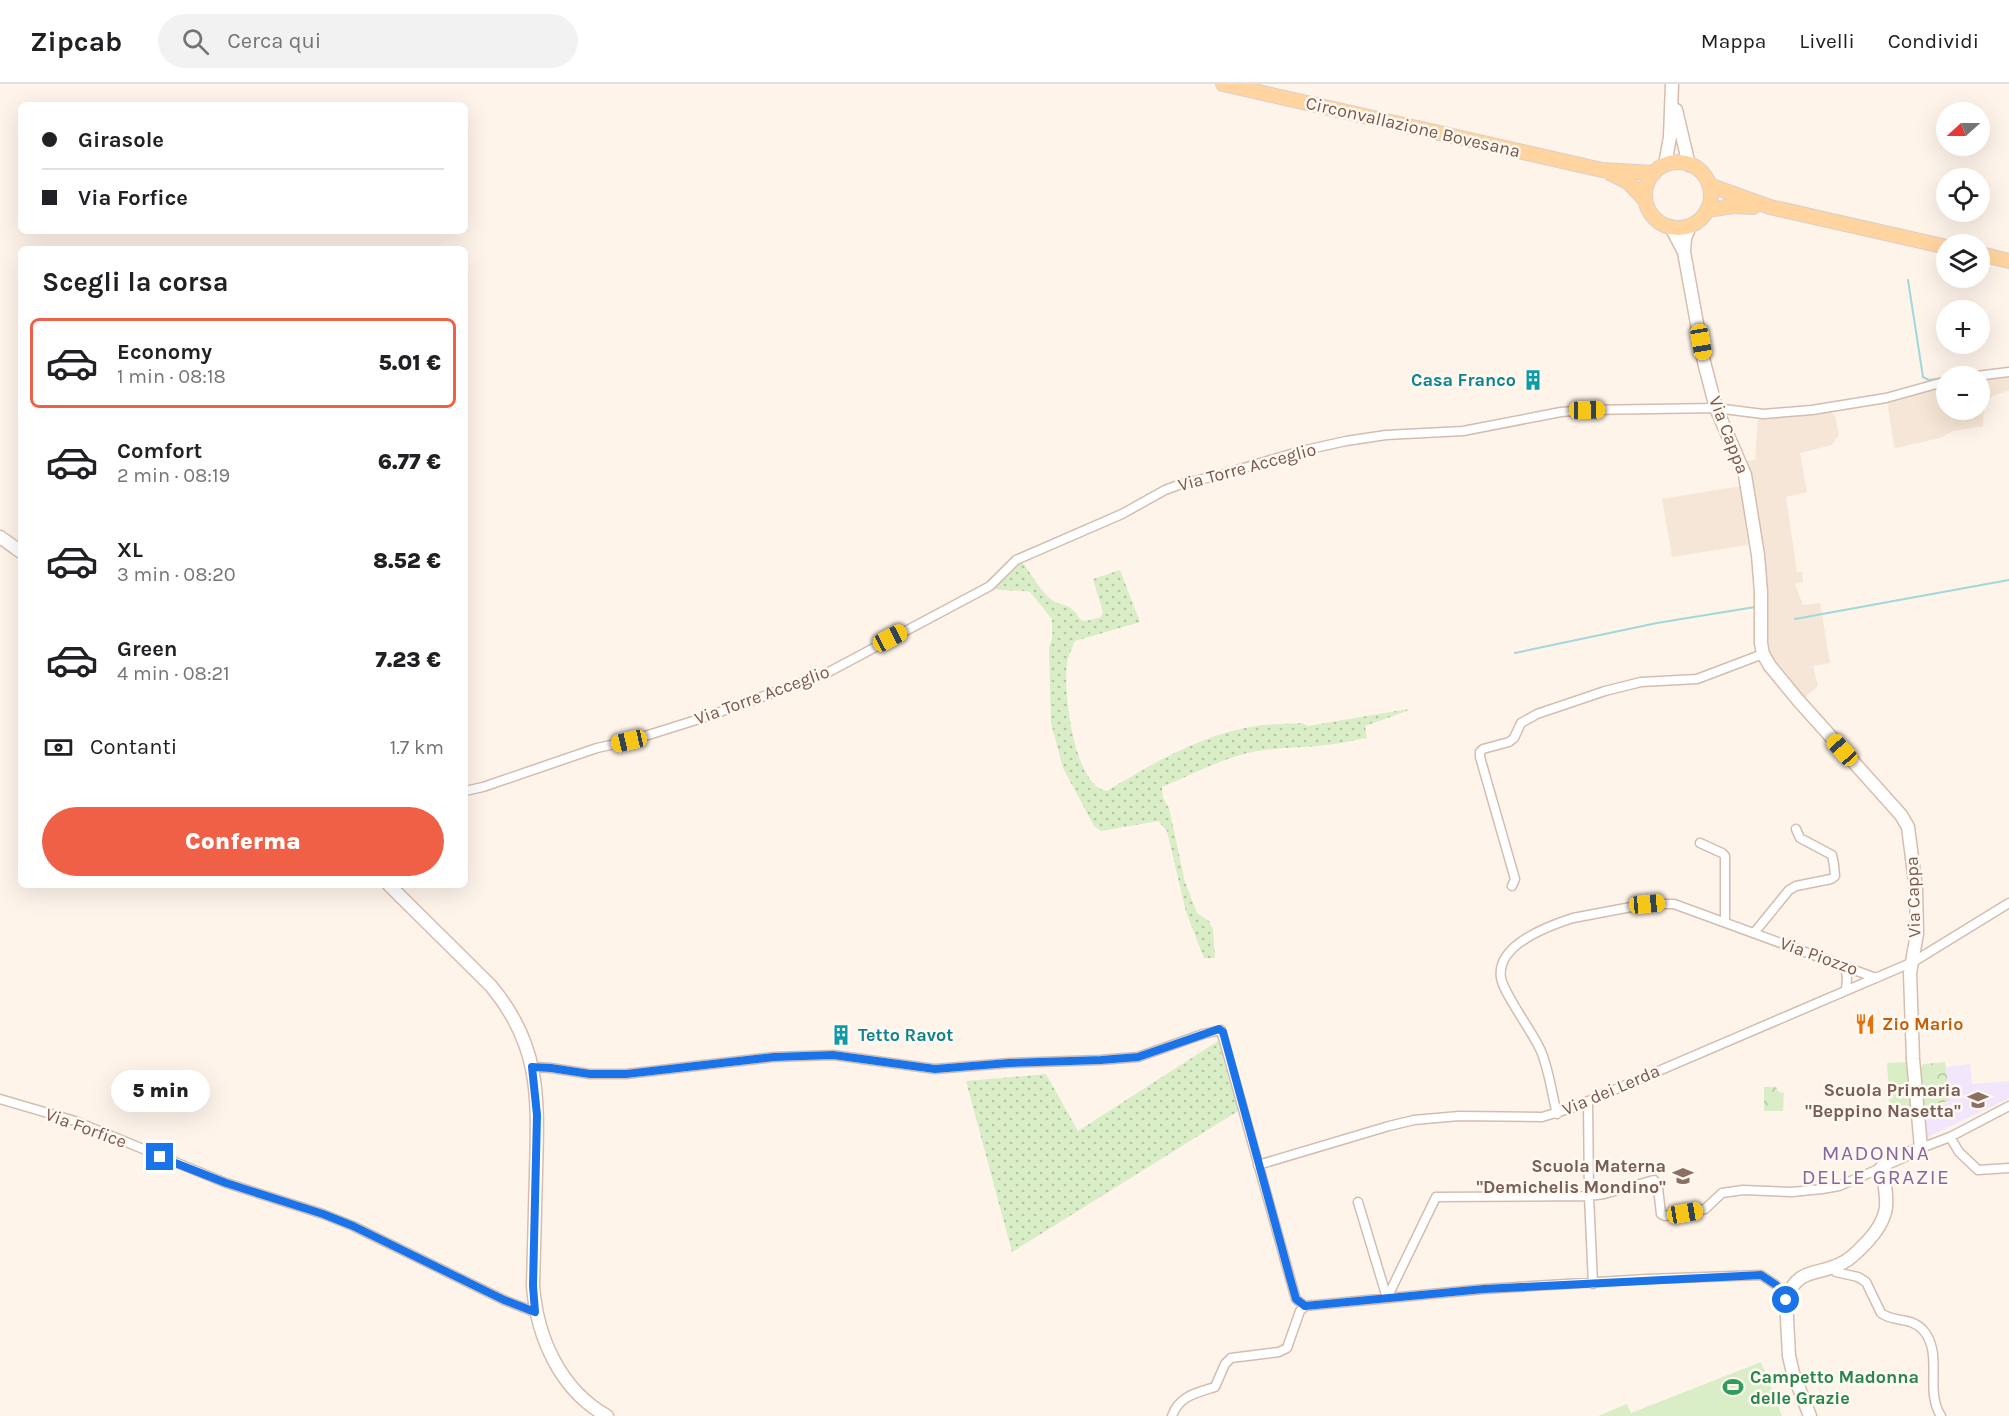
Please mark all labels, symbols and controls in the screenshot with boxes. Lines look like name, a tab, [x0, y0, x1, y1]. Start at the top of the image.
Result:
search box	[158, 14, 578, 68]
text: Zipcab	[30, 25, 122, 58]
icon: search	[179, 25, 212, 58]
text: Cerca qui	[227, 28, 321, 54]
text: Mappa	[1701, 29, 1766, 53]
text: Livelli	[1799, 29, 1855, 53]
text: Condividi	[1888, 29, 1979, 53]
street label: Circonvallazione Bovesana	[1304, 92, 1522, 162]
north arrow	[1936, 102, 1990, 156]
map controls	[1936, 102, 1990, 420]
text: Girasole	[78, 127, 164, 153]
button: locate	[1936, 168, 1990, 222]
text: Via Forfice	[78, 185, 188, 211]
button: layers	[1936, 234, 1990, 288]
text: Scegli la corsa	[42, 266, 229, 298]
button: +	[1936, 300, 1990, 354]
car	[1689, 323, 1713, 361]
icon: car	[45, 336, 99, 390]
text: Economy	[117, 339, 212, 365]
text: 5.01 €	[379, 350, 441, 376]
text: 1 min · 08:18	[117, 365, 226, 388]
button: −	[1936, 366, 1990, 420]
building icon: Casa Franco	[1521, 368, 1545, 392]
place label: Casa Franco	[1411, 369, 1516, 391]
street label: Via Cappa	[1704, 393, 1754, 477]
car	[1569, 401, 1605, 419]
icon: car	[45, 435, 99, 489]
text: Comfort	[117, 438, 202, 464]
street label: Via Torre Acceglio	[1175, 438, 1319, 496]
text: 6.77 €	[378, 449, 441, 475]
text: 2 min · 08:19	[117, 464, 230, 487]
icon: car	[45, 534, 99, 588]
text: XL	[117, 537, 143, 563]
text: 8.52 €	[373, 548, 441, 574]
text: 3 min · 08:20	[117, 563, 236, 586]
car	[870, 622, 910, 654]
icon: car	[45, 633, 99, 687]
text: Green	[117, 636, 178, 662]
text: 7.23 €	[375, 647, 441, 673]
street label: Via Torre Acceglio	[691, 660, 833, 730]
text: 4 min · 08:21	[117, 662, 230, 685]
car	[609, 728, 649, 754]
icon: cash	[42, 731, 75, 764]
car	[1823, 731, 1861, 769]
text: Contanti	[90, 734, 177, 760]
text: 1.7 km	[390, 736, 444, 759]
button: Conferma	[42, 807, 444, 876]
street label: Via Cappa	[1901, 856, 1925, 938]
car	[1628, 893, 1666, 915]
street label: Via Piozzo	[1777, 932, 1861, 980]
restaurant icon: Zio Mario	[1853, 1012, 1877, 1036]
place label: Zio Mario	[1882, 1013, 1963, 1035]
building icon: Tetto Ravot	[829, 1023, 853, 1047]
place label: Tetto Ravot	[858, 1024, 953, 1046]
street label: Via dei Lerda	[1559, 1060, 1663, 1120]
callout: 5 min	[110, 1070, 210, 1112]
text: 5 min	[132, 1079, 189, 1102]
place label: Scuola Primaria "Beppino Nasetta"	[1805, 1079, 1961, 1122]
school or university icon: Scuola Primaria "Beppino Nasetta"	[1966, 1088, 1990, 1112]
street label: Via Forfice	[42, 1103, 130, 1153]
district label: MADONNA DELLE GRAZIE	[1802, 1141, 1950, 1189]
route end	[146, 1143, 173, 1170]
place label: Scuola Materna "Demichelis Mondino"	[1476, 1155, 1666, 1198]
school or university icon: Scuola Materna "Demichelis Mondino"	[1671, 1164, 1695, 1188]
car	[1666, 1201, 1704, 1225]
route start	[1772, 1286, 1799, 1313]
place label: Campetto Madonna delle Grazie	[1750, 1366, 1919, 1409]
sports icon: Campetto Madonna delle Grazie	[1721, 1375, 1745, 1399]

